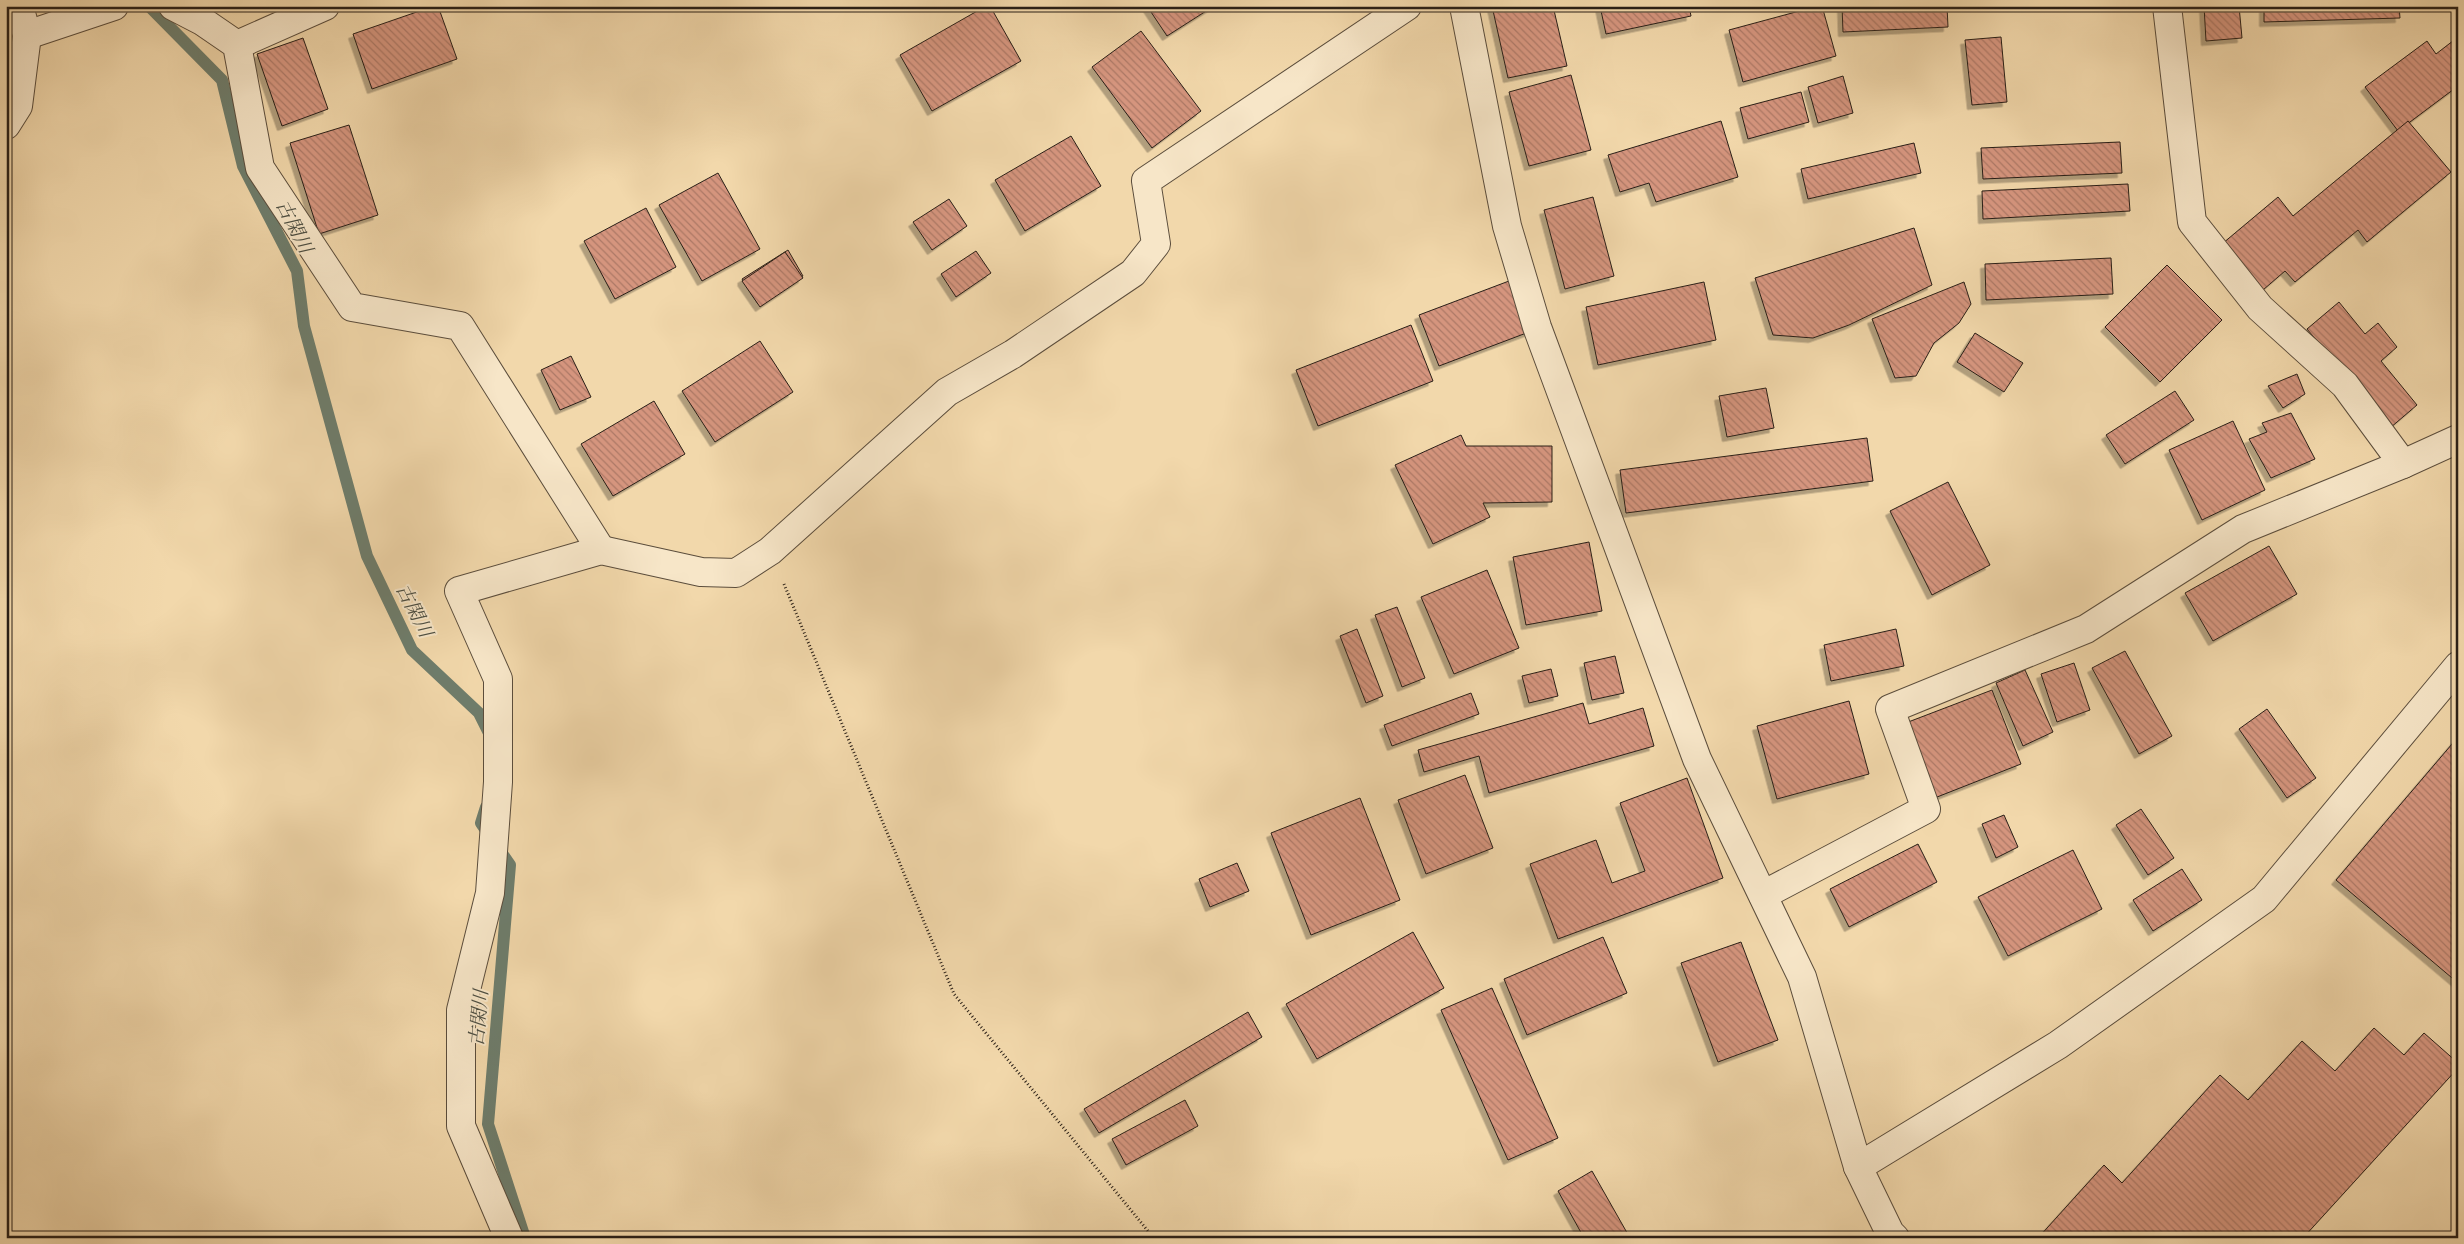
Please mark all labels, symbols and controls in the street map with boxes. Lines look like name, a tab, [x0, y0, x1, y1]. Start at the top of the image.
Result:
water label: 古閑川	[270, 194, 321, 260]
water label: 古閑川	[390, 578, 441, 644]
water label: 古閑川	[462, 986, 495, 1048]

